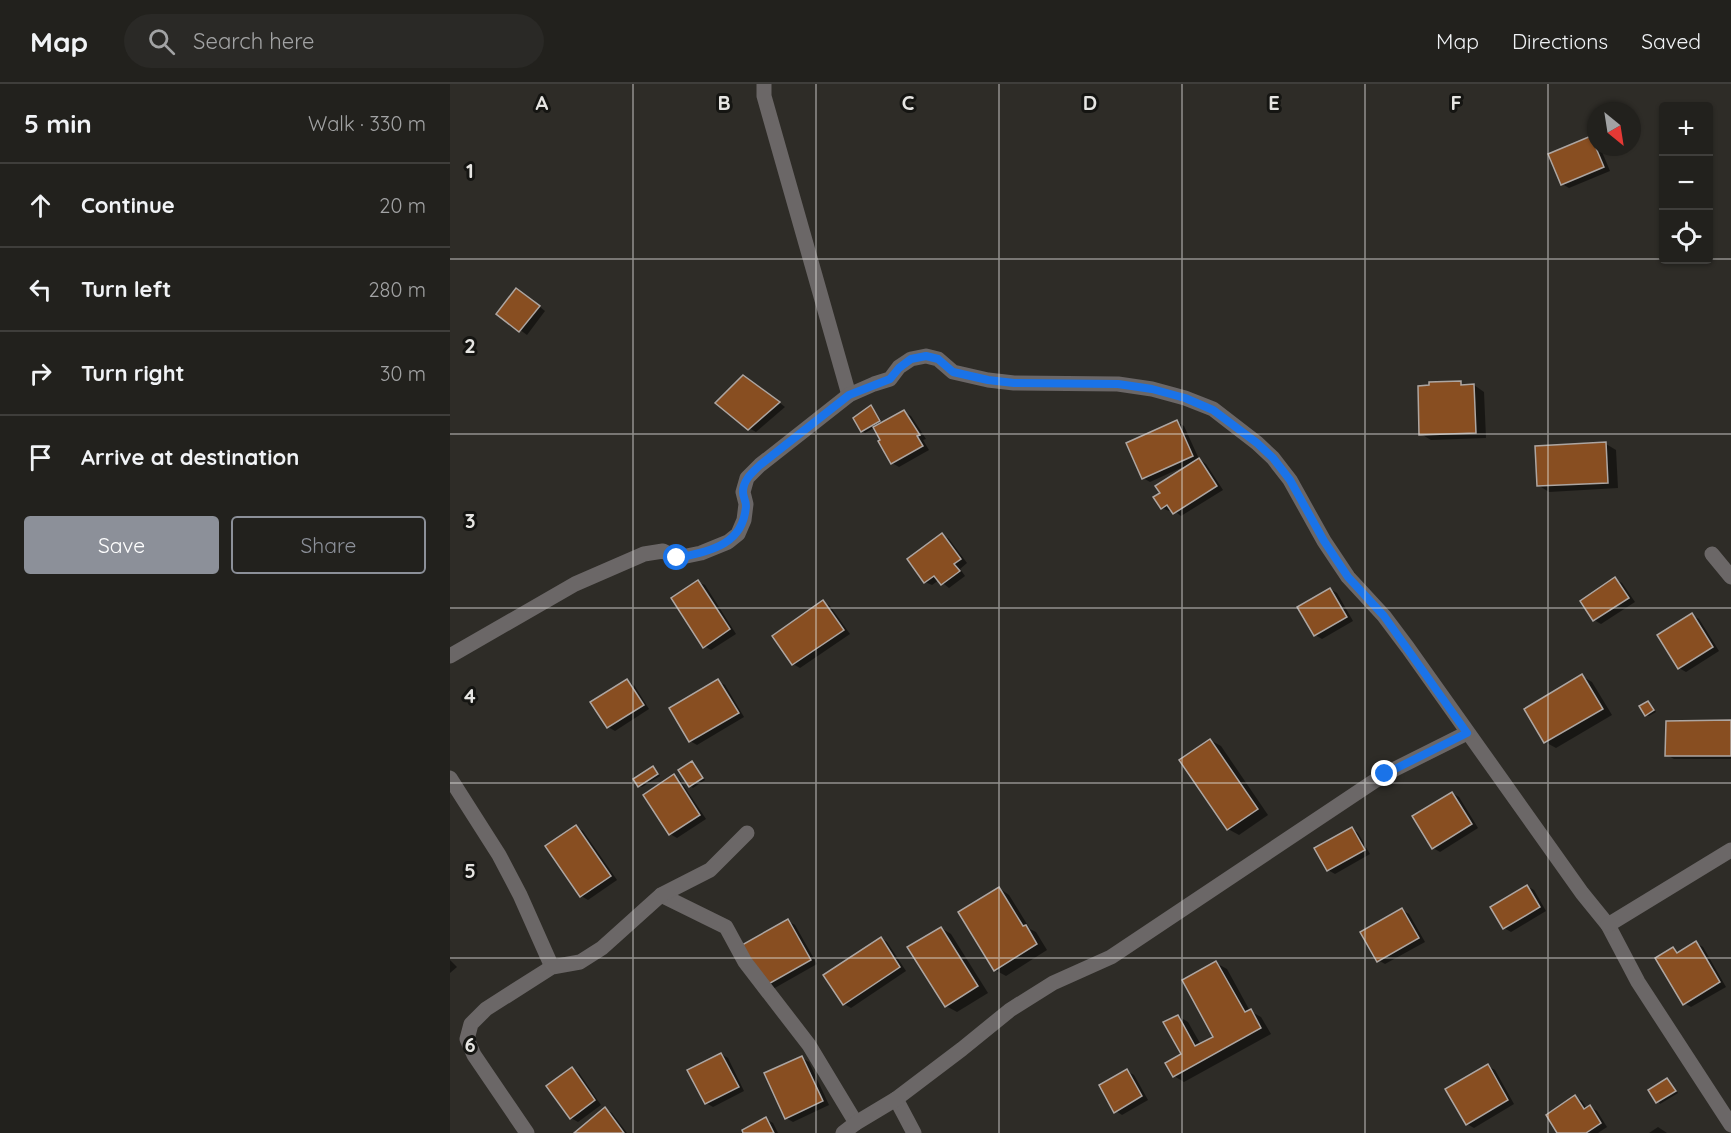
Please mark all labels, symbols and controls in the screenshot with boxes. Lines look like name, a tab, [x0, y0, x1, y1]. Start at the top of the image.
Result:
search box	[124, 14, 544, 68]
text: Map	[30, 24, 88, 59]
icon: search	[145, 25, 178, 58]
text: Search here	[193, 27, 315, 55]
text: Map	[1436, 28, 1479, 54]
text: Directions	[1512, 28, 1608, 54]
text: Saved	[1641, 28, 1701, 54]
text: A	[536, 90, 549, 115]
text: B	[717, 90, 731, 115]
text: C	[902, 90, 915, 115]
text: D	[1083, 90, 1097, 115]
text: E	[1268, 90, 1280, 115]
text: F	[1450, 90, 1462, 115]
north arrow	[1587, 102, 1641, 156]
map controls	[1659, 102, 1713, 264]
button: +	[1659, 102, 1713, 156]
text: 5 min	[24, 107, 92, 140]
text: Walk · 330 m	[308, 111, 426, 136]
button: −	[1659, 156, 1713, 210]
text: 1	[466, 158, 474, 183]
icon: ahead	[24, 189, 57, 222]
text: Continue	[81, 191, 175, 219]
text: 20 m	[379, 193, 426, 218]
button: locate	[1659, 210, 1713, 264]
icon: left	[24, 273, 57, 306]
text: Turn left	[81, 275, 171, 303]
text: 280 m	[369, 277, 426, 302]
text: 2	[464, 333, 476, 358]
icon: right	[24, 357, 57, 390]
text: Turn right	[81, 359, 185, 387]
text: 30 m	[380, 361, 426, 386]
icon: arrive	[24, 441, 57, 474]
text: Arrive at destination	[81, 443, 299, 471]
text: 3	[465, 508, 475, 533]
button: Save	[24, 516, 219, 574]
button: Share	[231, 516, 426, 574]
route start	[663, 544, 689, 570]
text: 4	[464, 683, 476, 708]
route end	[1371, 760, 1397, 786]
text: 5	[464, 858, 476, 883]
text: 6	[464, 1032, 476, 1057]

